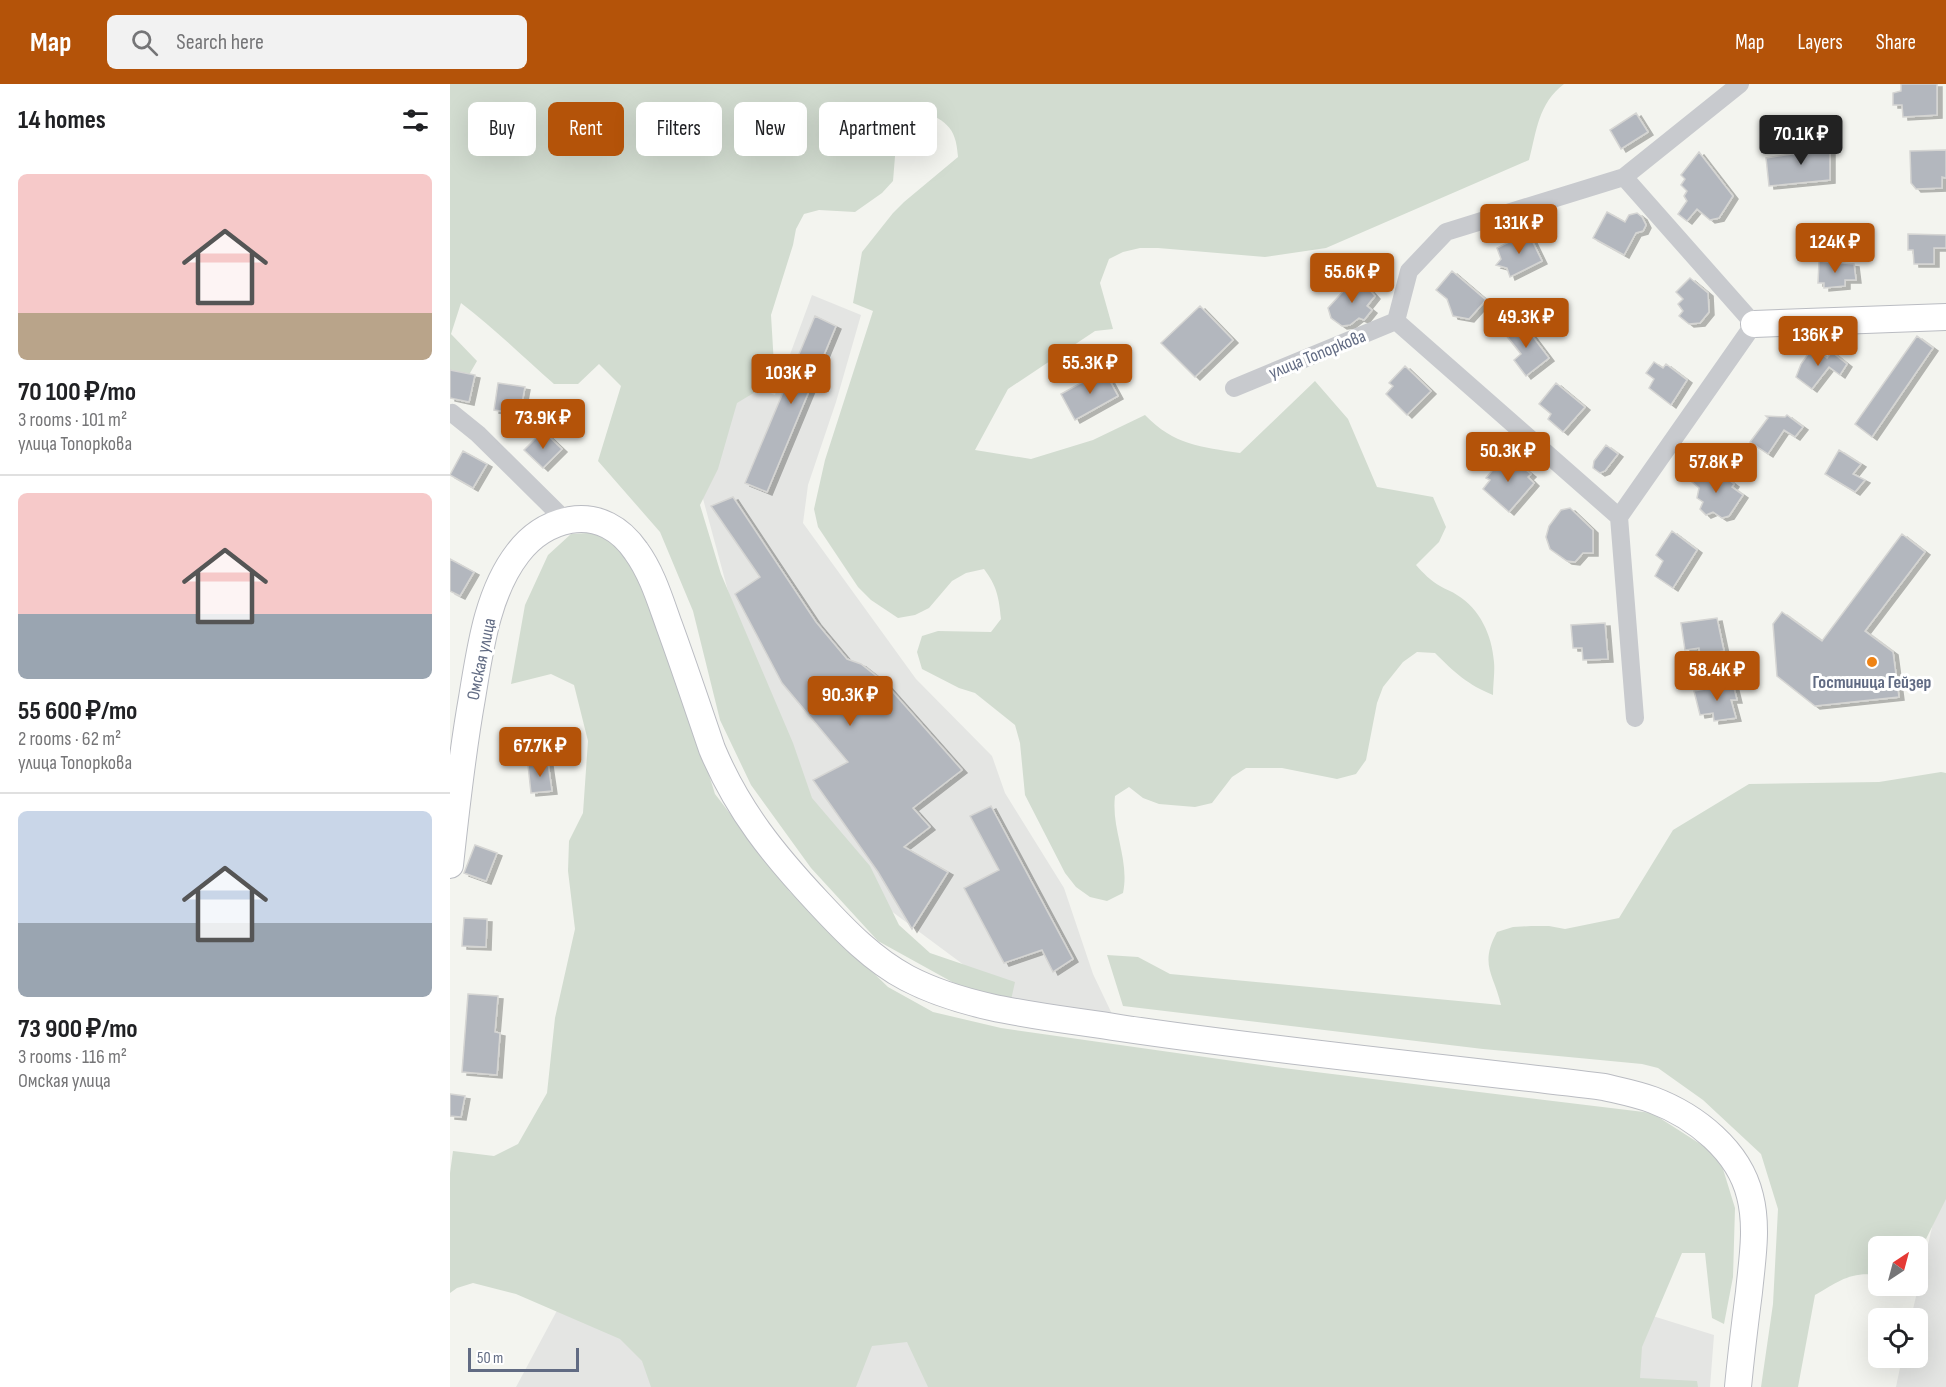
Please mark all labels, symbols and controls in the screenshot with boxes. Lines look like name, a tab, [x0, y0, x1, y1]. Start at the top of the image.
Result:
search box	[107, 15, 527, 69]
text: Map	[30, 26, 71, 59]
icon: search	[128, 26, 161, 59]
text: Search here	[176, 29, 264, 56]
text: Map	[1735, 30, 1764, 55]
text: Layers	[1797, 30, 1843, 55]
text: Share	[1876, 30, 1916, 55]
chip: Buy	[468, 102, 536, 156]
chip: Rent	[548, 102, 624, 156]
chip: Filters	[636, 102, 722, 156]
chip: New	[734, 102, 807, 156]
chip: Apartment	[819, 102, 937, 156]
icon: filters	[399, 104, 432, 137]
text: 14 homes	[18, 105, 106, 136]
pin: 70.1K ₽	[1746, 115, 1856, 166]
text: 70.1K ₽	[1773, 122, 1829, 146]
pin: 131K ₽	[1470, 204, 1568, 255]
text: 131K ₽	[1494, 211, 1544, 235]
icon: home	[171, 213, 279, 321]
pin: 124K ₽	[1786, 223, 1884, 274]
text: 124K ₽	[1810, 230, 1860, 254]
pin: 55.6K ₽	[1297, 253, 1407, 304]
text: 55.6K ₽	[1324, 260, 1380, 284]
pin: 49.3K ₽	[1471, 298, 1581, 349]
text: 49.3K ₽	[1498, 305, 1554, 329]
pin: 136K ₽	[1769, 316, 1867, 367]
text: 136K ₽	[1793, 323, 1843, 347]
street label: улица Топоркова	[1266, 325, 1369, 383]
pin: 55.3K ₽	[1035, 344, 1145, 395]
text: 55.3K ₽	[1062, 351, 1118, 375]
pin: 103K ₽	[742, 354, 840, 405]
text: 103K ₽	[766, 361, 816, 385]
text: 70 100 ₽/mo	[18, 377, 136, 408]
pin: 73.9K ₽	[488, 399, 598, 450]
text: 73.9K ₽	[515, 406, 571, 430]
text: 3 rooms · 101 m²	[18, 408, 127, 432]
text: улица Топоркова	[18, 432, 132, 456]
pin: 50.3K ₽	[1453, 432, 1563, 483]
text: 50.3K ₽	[1480, 439, 1536, 463]
pin: 57.8K ₽	[1661, 443, 1771, 494]
text: 57.8K ₽	[1689, 450, 1743, 474]
icon: home	[171, 532, 279, 640]
street label: Омская улица	[463, 616, 500, 702]
pin: 58.4K ₽	[1662, 651, 1772, 702]
marker: Гостиница Гейзер	[1865, 655, 1879, 669]
text: 58.4K ₽	[1689, 658, 1745, 682]
place label: Гостиница Гейзер	[1813, 672, 1932, 693]
pin: 90.3K ₽	[795, 676, 905, 727]
text: 90.3K ₽	[822, 683, 878, 707]
text: 55 600 ₽/mo	[18, 696, 137, 727]
text: 2 rooms · 62 m²	[18, 727, 121, 751]
pin: 67.7K ₽	[485, 727, 595, 778]
text: 67.7K ₽	[513, 734, 567, 758]
text: улица Топоркова	[18, 751, 132, 775]
icon: home	[171, 850, 279, 958]
text: 73 900 ₽/mo	[18, 1014, 138, 1045]
text: 3 rooms · 116 m²	[18, 1045, 127, 1069]
text: Омская улица	[18, 1069, 111, 1093]
north arrow	[1868, 1236, 1928, 1296]
map controls	[1868, 1236, 1928, 1368]
button: locate	[1868, 1308, 1928, 1368]
scale bar	[468, 1345, 579, 1372]
text: 50 m	[477, 1349, 503, 1368]

